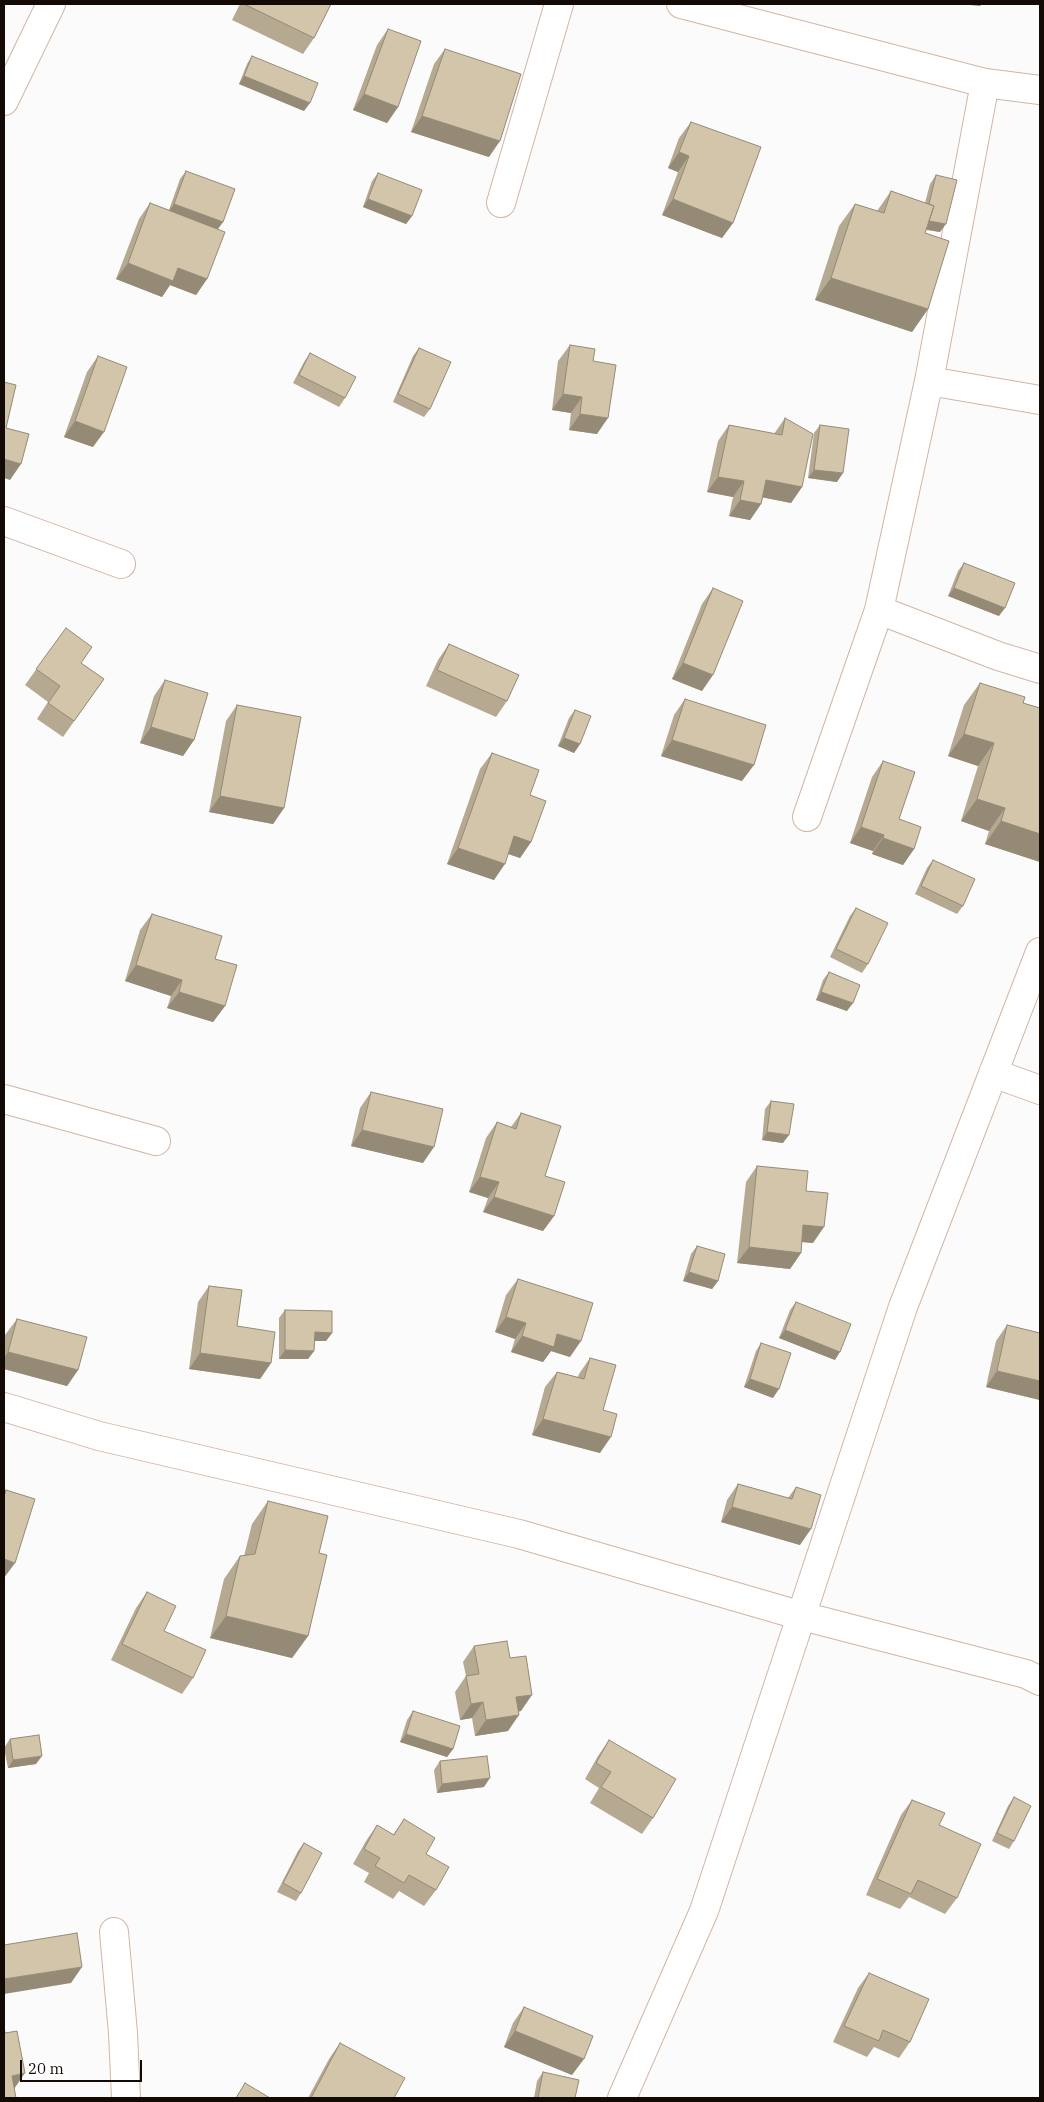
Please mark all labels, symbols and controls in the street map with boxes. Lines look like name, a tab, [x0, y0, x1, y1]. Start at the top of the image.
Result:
scale bar	[22, 2050, 145, 2082]
text: 20 m	[28, 2059, 64, 2078]

